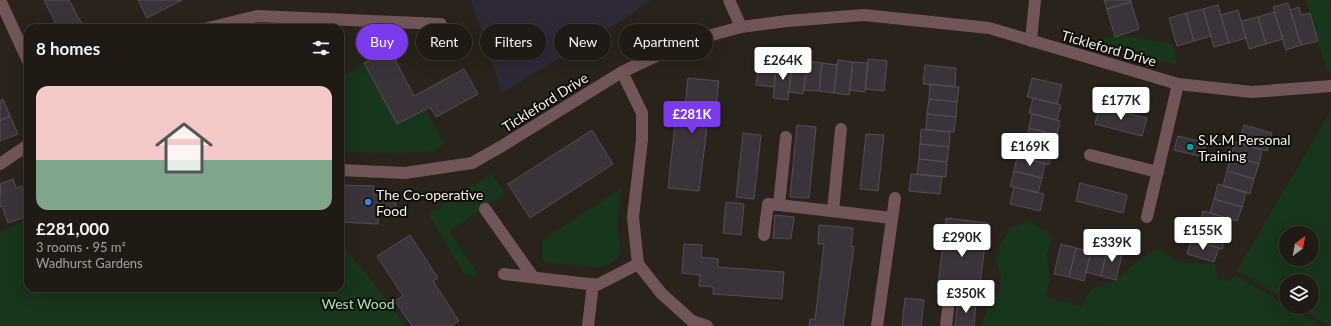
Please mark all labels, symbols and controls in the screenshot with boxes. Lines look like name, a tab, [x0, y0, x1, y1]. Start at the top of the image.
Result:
chip: Buy	[356, 24, 408, 60]
chip: Rent	[416, 24, 472, 60]
chip: Filters	[480, 24, 546, 60]
chip: New	[554, 24, 611, 60]
chip: Apartment	[619, 24, 713, 60]
street label: Tickleford Drive	[1059, 26, 1159, 70]
icon: filters	[310, 37, 332, 59]
text: 8 homes	[36, 38, 100, 59]
pin: £264K	[755, 47, 811, 81]
text: £264K	[763, 52, 803, 68]
street label: Tickleford Drive	[499, 69, 591, 135]
pin: £177K	[1093, 87, 1149, 121]
text: £177K	[1101, 92, 1141, 108]
pin: £281K	[664, 101, 720, 135]
text: £281K	[672, 106, 712, 122]
icon: home	[148, 112, 220, 184]
place label: S.K.M Personal Training	[1198, 131, 1291, 164]
pin: £169K	[1002, 133, 1058, 167]
text: £169K	[1010, 138, 1050, 154]
marker: S.K.M Personal Training	[1185, 142, 1195, 152]
place label: The Co-operative Food	[376, 186, 483, 219]
marker: The Co-operative Food	[363, 197, 373, 207]
pin: £155K	[1175, 217, 1231, 251]
text: £281,000	[36, 218, 109, 239]
text: £155K	[1183, 222, 1223, 238]
pin: £290K	[934, 224, 990, 258]
north arrow	[1279, 226, 1319, 266]
map controls	[1279, 226, 1319, 314]
text: £290K	[942, 229, 982, 245]
pin: £339K	[1084, 229, 1140, 263]
text: £339K	[1092, 234, 1132, 250]
text: 3 rooms · 95 m²	[36, 239, 126, 255]
text: Wadhurst Gardens	[36, 255, 143, 271]
button: layers	[1279, 274, 1319, 314]
pin: £350K	[938, 280, 994, 314]
text: £350K	[946, 285, 986, 301]
park label: West Wood	[322, 295, 395, 312]

